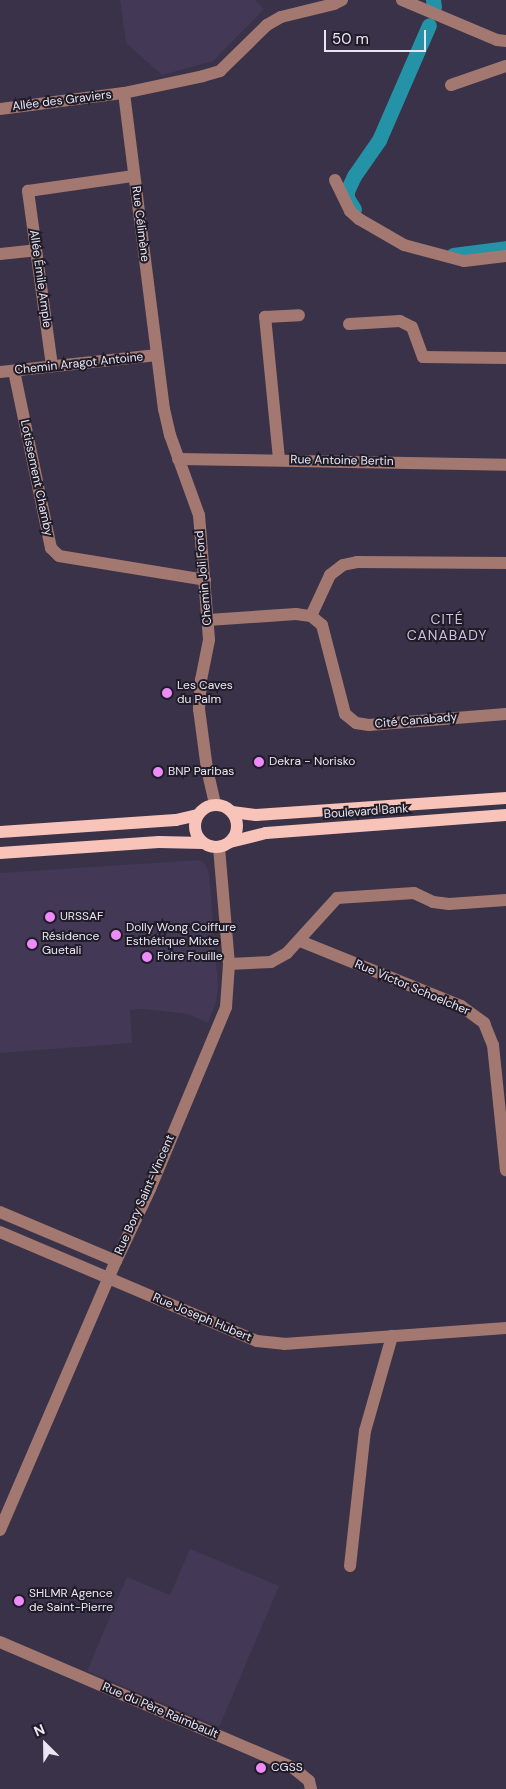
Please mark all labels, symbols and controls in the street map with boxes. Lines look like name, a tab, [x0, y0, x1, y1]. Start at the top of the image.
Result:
scale bar	[326, 20, 428, 52]
text: 50 m	[332, 29, 369, 49]
street label: Allée des Graviers	[11, 88, 113, 114]
street label: Rue Célimène	[128, 185, 152, 263]
street label: Allée Émile Ample	[26, 229, 54, 329]
street label: Chemin Aragot Antoine	[14, 350, 144, 378]
street label: Lotissement Chamby	[17, 419, 55, 537]
street label: Rue Antoine Bertin	[290, 453, 394, 469]
street label: Chemin Joli Fond	[193, 530, 215, 626]
district label: CITÉ CANABADY	[406, 611, 488, 644]
place label: Les Caves du Palm	[177, 679, 233, 707]
marker: Les Caves du Palm	[161, 687, 173, 699]
street label: Cité Canabady	[374, 710, 458, 732]
place label: Dekra - Norisko	[269, 755, 355, 769]
marker: Dekra - Norisko	[253, 756, 265, 768]
place label: BNP Paribas	[168, 765, 234, 779]
marker: BNP Paribas	[152, 766, 164, 778]
street label: Boulevard Bank	[323, 802, 409, 822]
place label: URSSAF	[60, 910, 103, 924]
marker: URSSAF	[44, 911, 56, 923]
place label: Dolly Wong Coiffure Esthétique Mixte	[126, 921, 236, 949]
marker: Dolly Wong Coiffure Esthétique Mixte	[110, 929, 122, 941]
place label: Résidence Guetali	[42, 930, 99, 958]
marker: Résidence Guetali	[26, 938, 38, 950]
place label: Foire Fouille	[157, 950, 223, 964]
marker: Foire Fouille	[141, 951, 153, 963]
street label: Rue Victor Schoelcher	[352, 957, 472, 1019]
street label: Rue Bory Saint-Vincent	[112, 1133, 178, 1257]
street label: Rue Joseph Hubert	[150, 1291, 254, 1345]
place label: SHLMR Agence de Saint-Pierre	[29, 1587, 113, 1615]
marker: SHLMR Agence de Saint-Pierre	[13, 1595, 25, 1607]
street label: Rue du Père Raimbault	[100, 1680, 220, 1742]
north arrow	[20, 1719, 70, 1769]
text: N	[31, 1720, 47, 1740]
place label: CGSS	[271, 1761, 303, 1775]
marker: CGSS	[255, 1762, 267, 1774]

